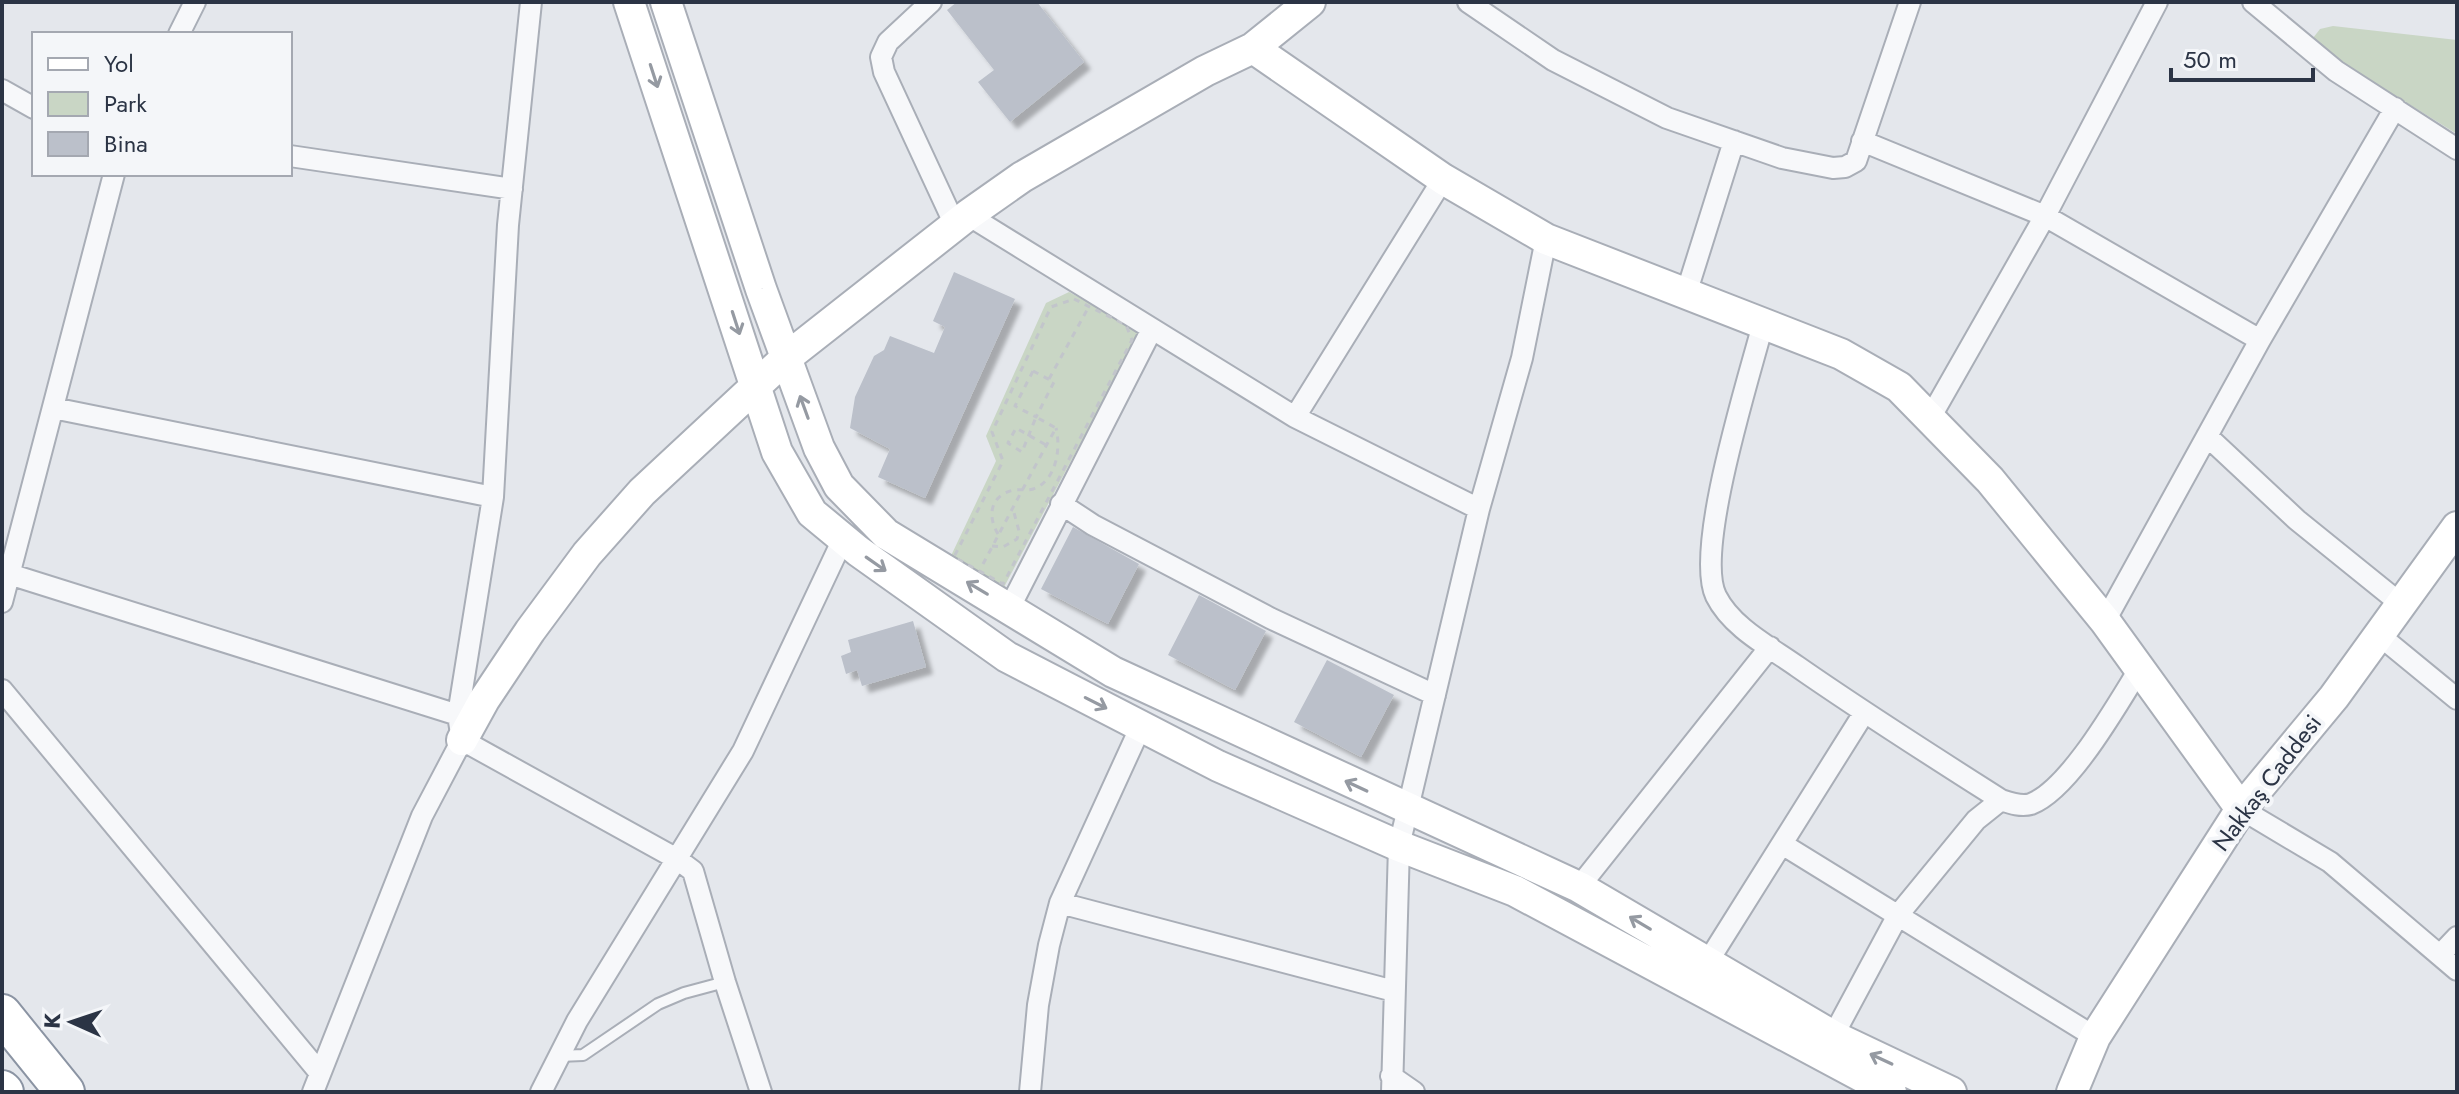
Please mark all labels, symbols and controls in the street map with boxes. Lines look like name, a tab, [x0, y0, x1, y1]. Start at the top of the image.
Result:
legend	[32, 32, 292, 176]
scale bar	[2171, 32, 2313, 82]
text: 50 m	[2183, 42, 2237, 77]
text: Yol	[104, 46, 134, 81]
one-way arrow	[648, 63, 663, 88]
text: Park	[104, 86, 147, 121]
text: Bina	[104, 126, 148, 161]
one-way arrow	[730, 310, 745, 335]
one-way arrow	[796, 395, 810, 420]
one-way arrow	[865, 556, 887, 572]
one-way arrow	[966, 580, 989, 596]
one-way arrow	[1083, 695, 1107, 711]
street label: Nakkaş Caddesi	[2203, 707, 2330, 858]
one-way arrow	[1344, 778, 1368, 793]
one-way arrow	[1629, 915, 1652, 931]
north arrow	[32, 982, 112, 1062]
text: K	[36, 1012, 68, 1029]
one-way arrow	[1869, 1050, 1893, 1066]

